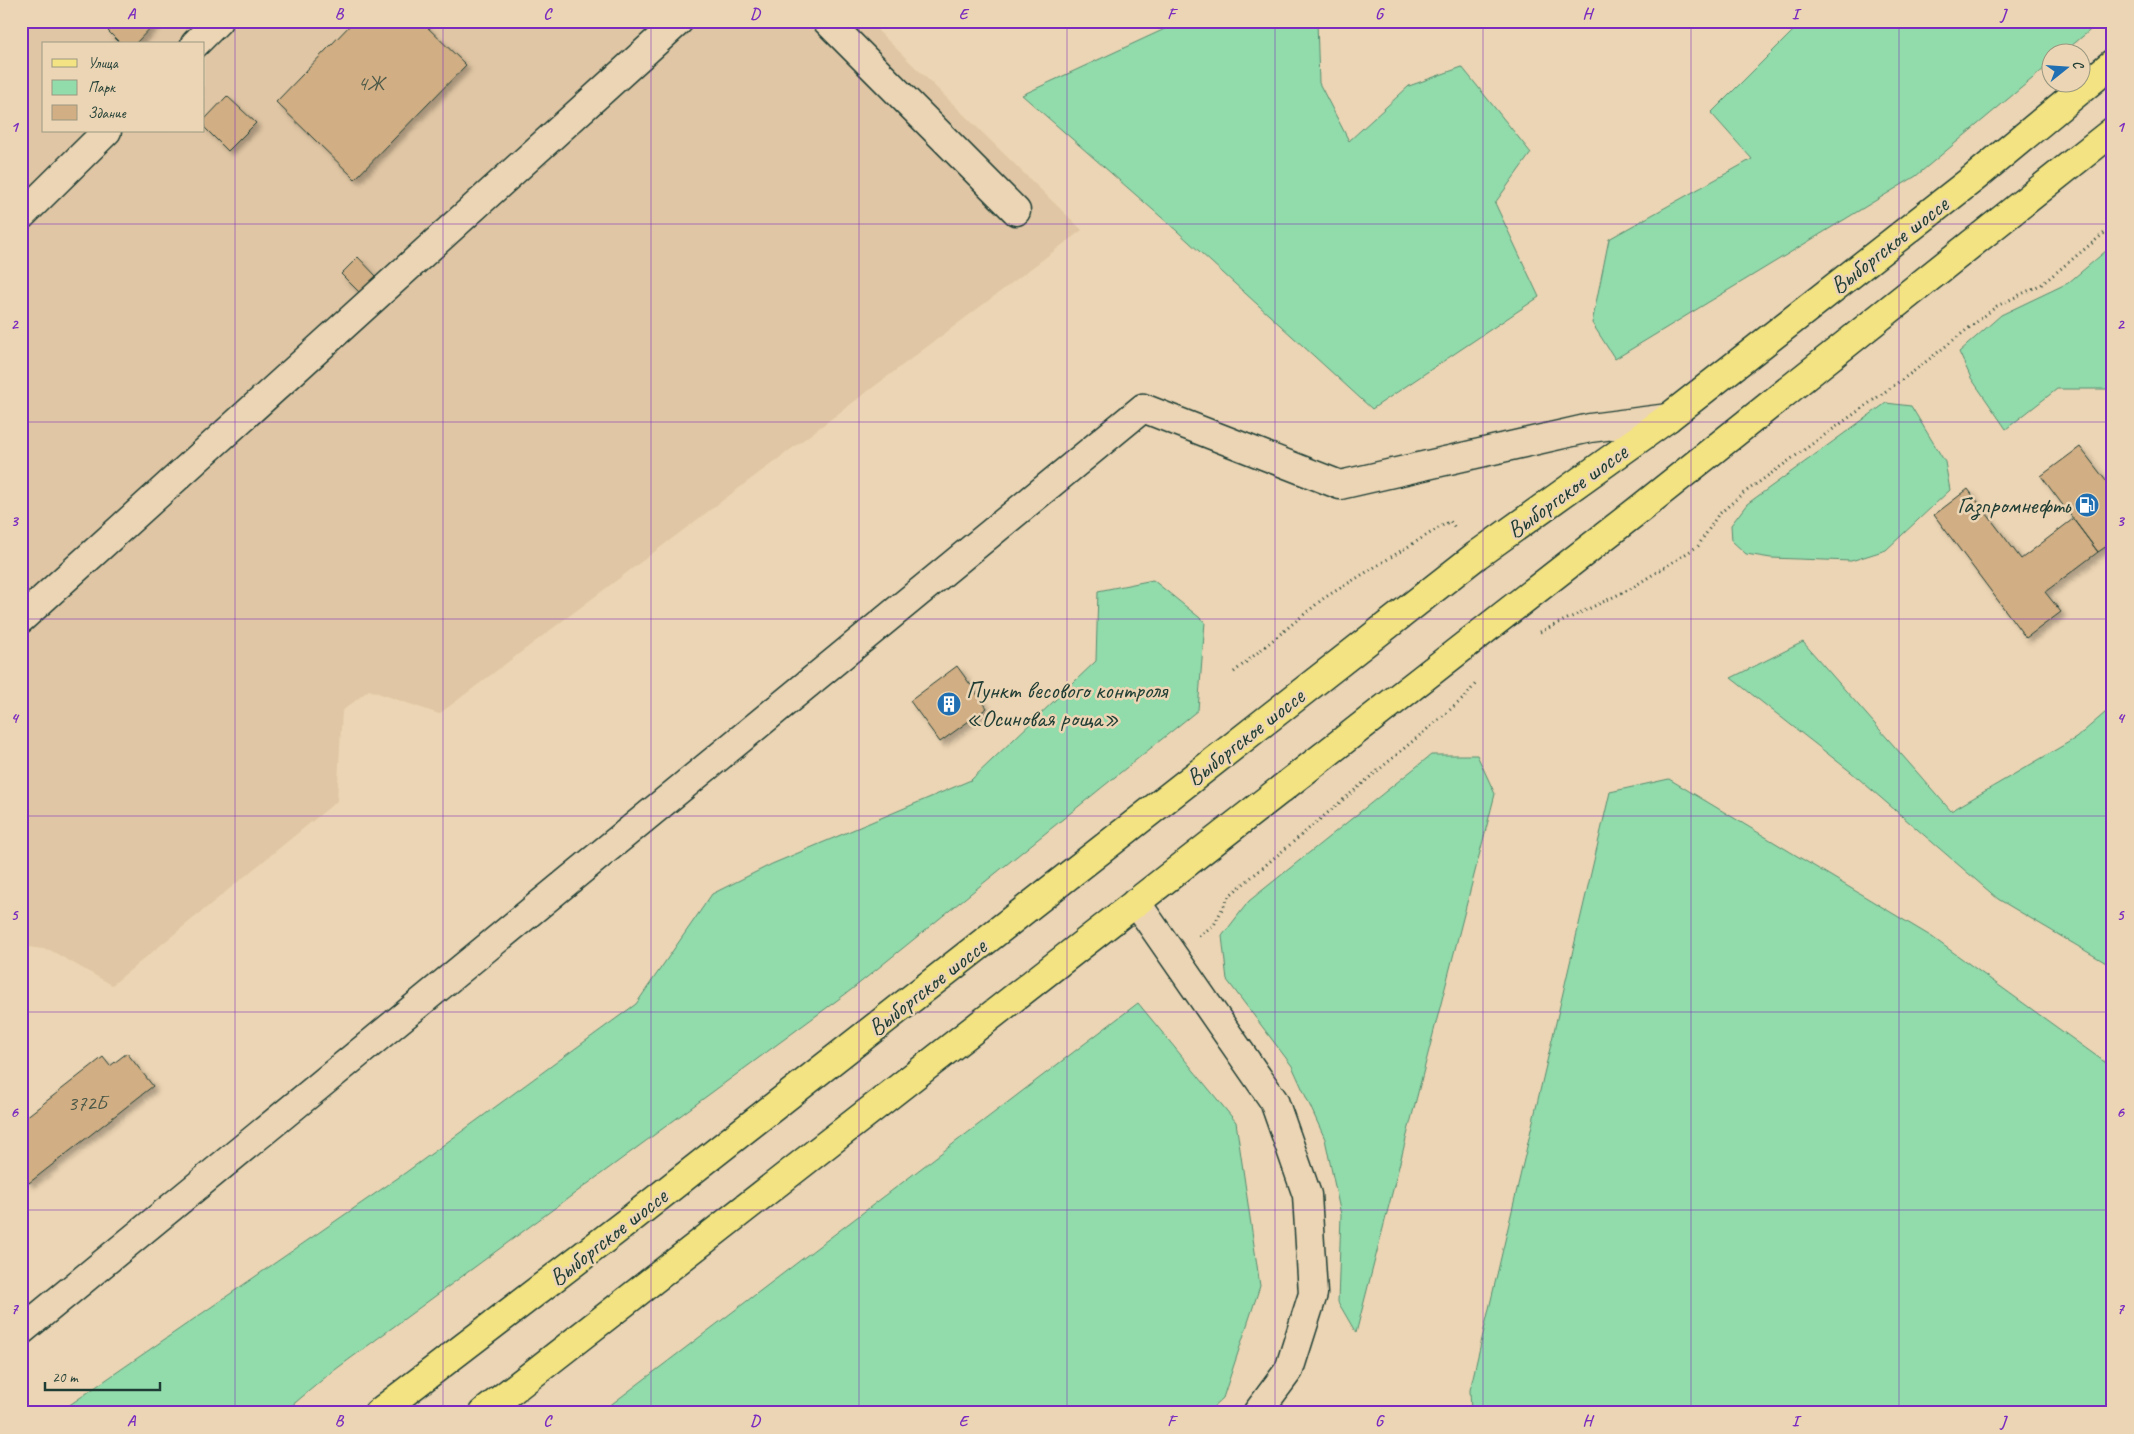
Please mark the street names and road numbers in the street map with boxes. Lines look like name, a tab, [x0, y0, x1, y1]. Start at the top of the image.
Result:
street label: Выборгское шоссе	[1824, 188, 1956, 300]
street label: Выборгское шоссе	[1501, 436, 1635, 545]
street label: Выборгское шоссе	[1180, 680, 1312, 792]
street label: Выборгское шоссе	[862, 930, 994, 1042]
street label: Выборгское шоссе	[543, 1180, 675, 1292]

